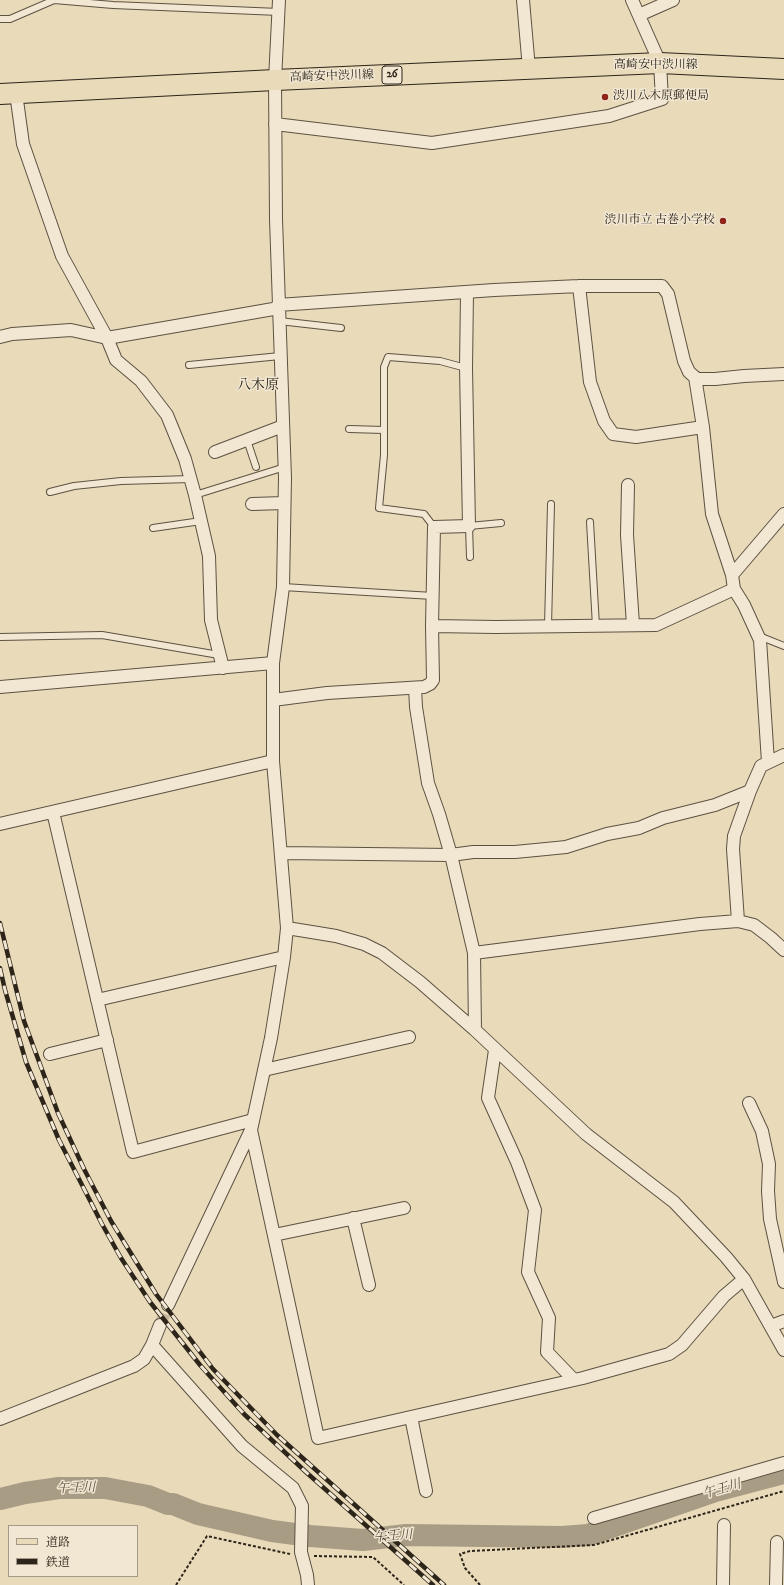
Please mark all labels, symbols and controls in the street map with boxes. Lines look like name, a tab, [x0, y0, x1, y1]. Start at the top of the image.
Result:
street label: 高崎安中渋川線	[614, 59, 698, 73]
road number: 26	[382, 66, 402, 84]
street label: 高崎安中渋川線	[290, 68, 374, 86]
place label: 渋川八木原郵便局	[613, 90, 709, 104]
marker: 渋川八木原郵便局	[600, 92, 610, 102]
place label: 渋川市立 古巻小学校	[604, 214, 715, 228]
marker: 渋川市立 古巻小学校	[718, 216, 728, 226]
district label: 八木原	[237, 378, 279, 394]
water label: 午王川	[701, 1477, 743, 1503]
water label: 午王川	[56, 1481, 96, 1497]
legend	[8, 1525, 138, 1577]
water label: 午王川	[373, 1528, 413, 1546]
text: 道路	[46, 1535, 70, 1550]
text: 鉄道	[46, 1555, 70, 1570]

